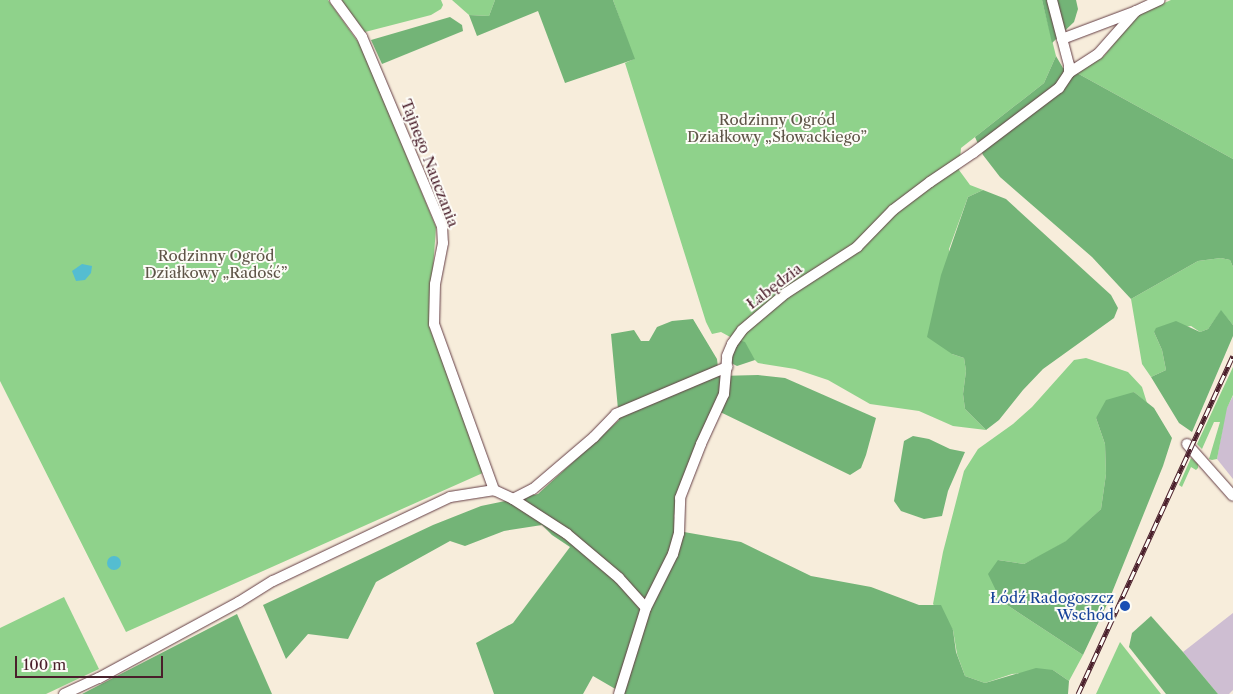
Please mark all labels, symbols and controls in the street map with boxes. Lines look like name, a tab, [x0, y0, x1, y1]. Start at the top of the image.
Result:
street label: Tajnego Nauczania	[397, 97, 463, 229]
park label: Rodzinny Ogród Działkowy „Słowackiego”	[687, 110, 867, 145]
park label: Rodzinny Ogród Działkowy „Radość”	[144, 246, 288, 281]
street label: Łabędzia	[743, 259, 805, 313]
place label: Łódź Radogoszcz Wschód	[990, 588, 1114, 623]
marker: Łódź Radogoszcz Wschód	[1118, 599, 1132, 613]
scale bar	[18, 646, 165, 678]
text: 100 m	[23, 655, 66, 674]

